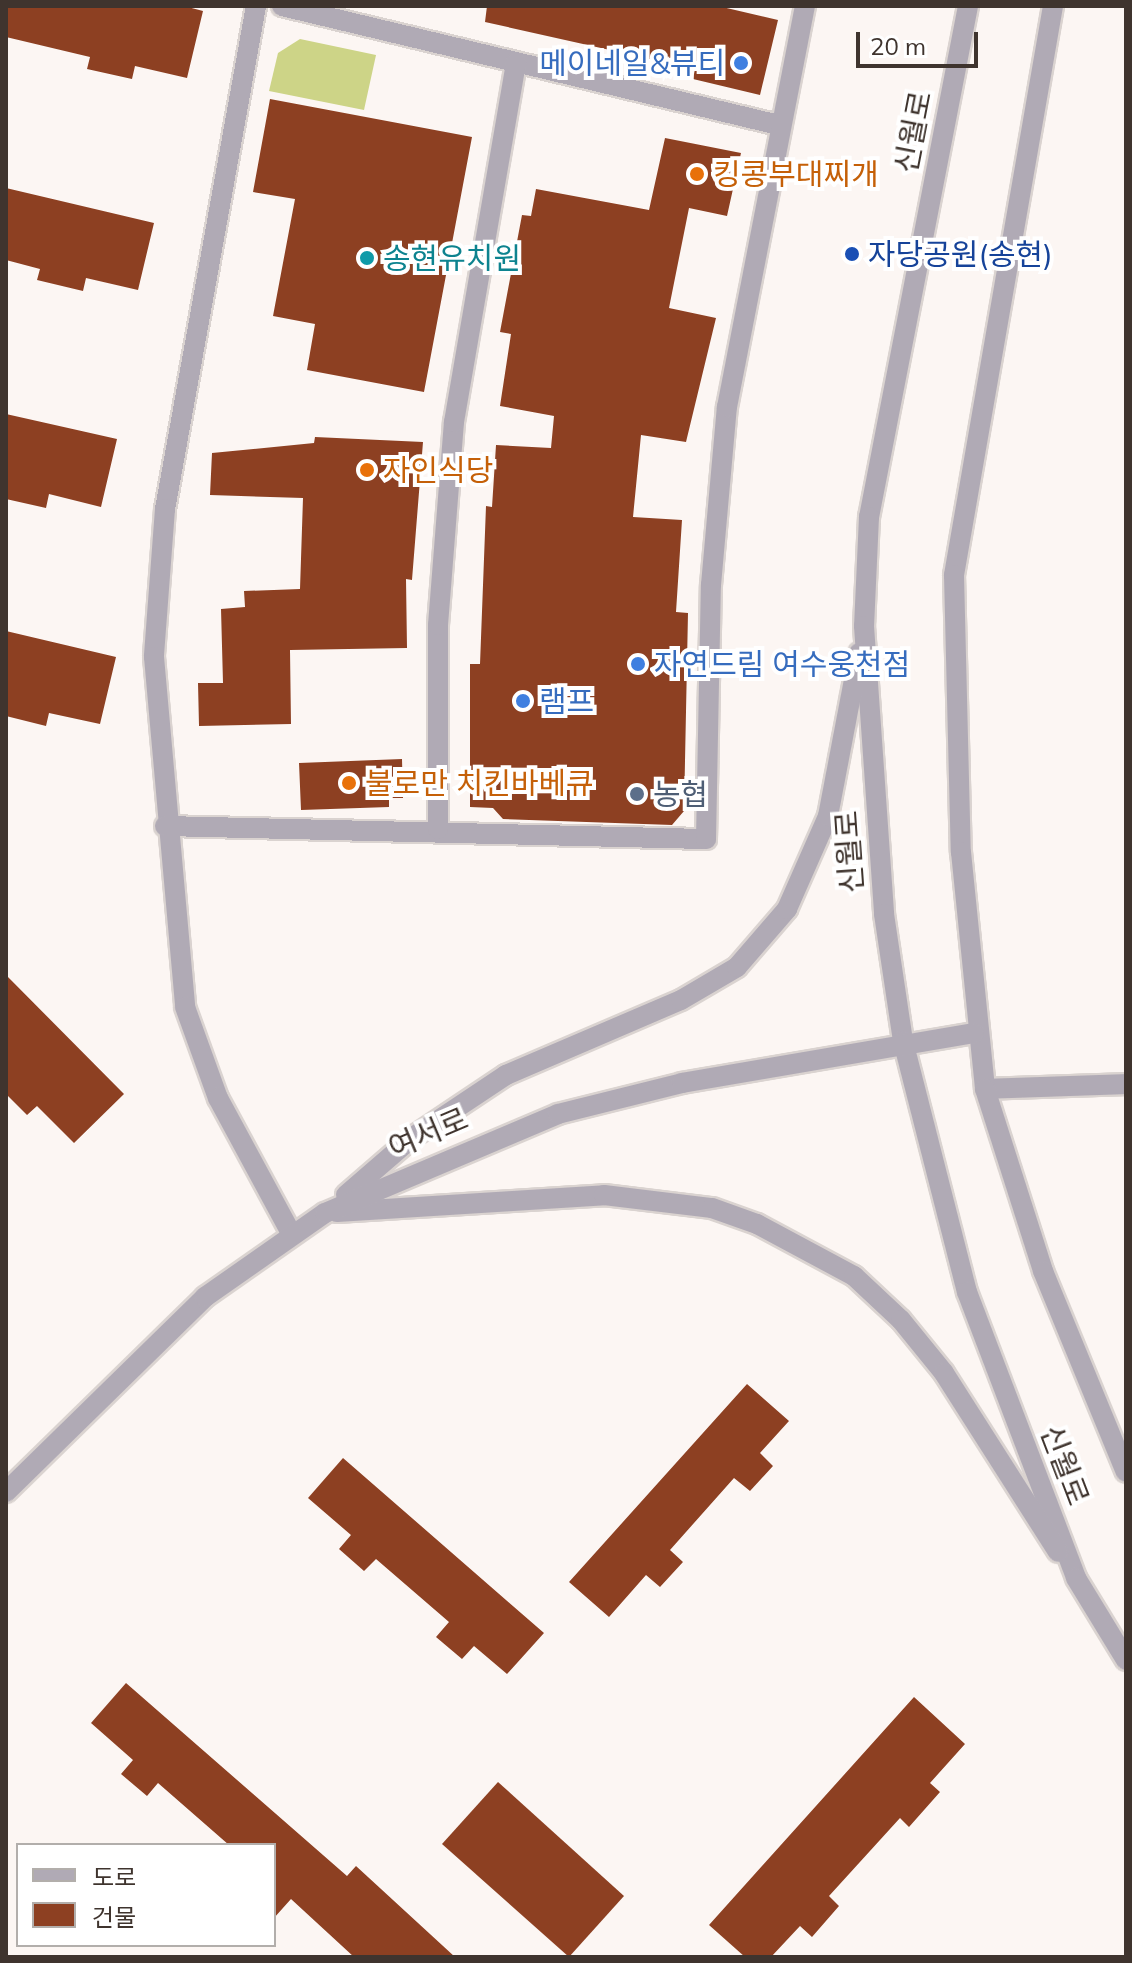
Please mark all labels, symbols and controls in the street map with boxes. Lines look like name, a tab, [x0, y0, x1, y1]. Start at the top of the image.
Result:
scale bar	[860, 16, 982, 66]
text: 20 m	[870, 31, 926, 61]
place label: 메이네일&뷰티	[539, 45, 725, 81]
marker: 메이네일&뷰티	[732, 54, 750, 72]
street label: 신월로	[887, 88, 939, 176]
place label: 킹콩부대찌개	[713, 156, 879, 192]
marker: 킹콩부대찌개	[688, 165, 706, 183]
place label: 자당공원(송현)	[868, 236, 1053, 272]
place label: 송현유치원	[383, 240, 521, 276]
marker: 자당공원(송현)	[843, 245, 861, 263]
marker: 송현유치원	[358, 249, 376, 267]
place label: 자인식당	[383, 452, 493, 488]
marker: 자인식당	[358, 461, 376, 479]
place label: 자연드림 여수웅천점	[654, 646, 910, 682]
marker: 자연드림 여수웅천점	[629, 655, 647, 673]
place label: 램프	[539, 683, 594, 719]
marker: 램프	[514, 692, 532, 710]
place label: 불로만 치킨바베큐	[365, 765, 594, 801]
marker: 불로만 치킨바베큐	[340, 774, 358, 792]
place label: 농협	[653, 776, 708, 812]
marker: 농협	[628, 785, 646, 803]
street label: 신월로	[828, 809, 870, 895]
street label: 여서로	[383, 1100, 473, 1166]
street label: 신월로	[1033, 1420, 1097, 1510]
legend	[16, 1843, 276, 1947]
text: 도로	[92, 1862, 136, 1892]
text: 건물	[92, 1902, 136, 1932]

